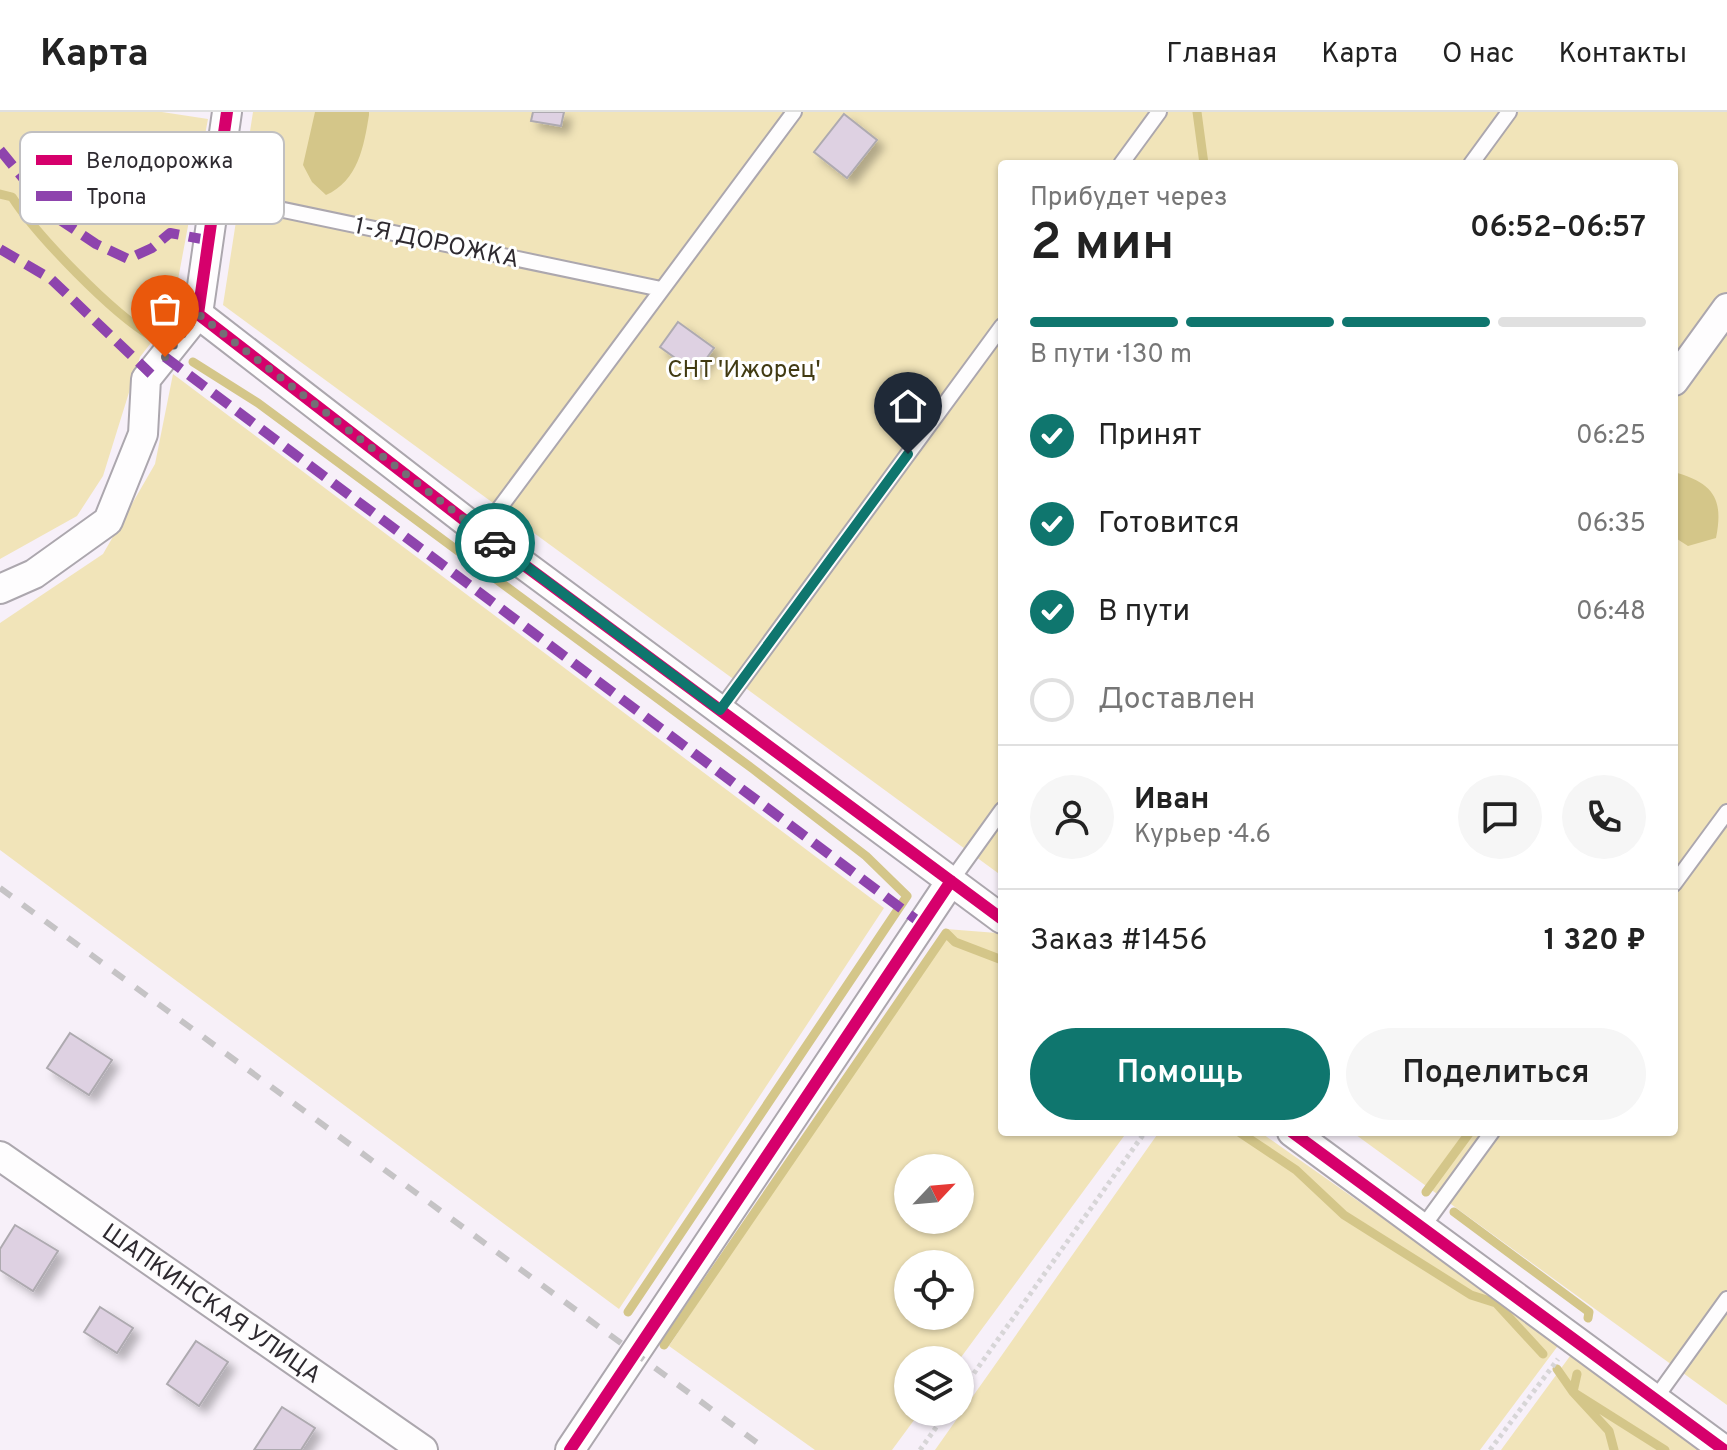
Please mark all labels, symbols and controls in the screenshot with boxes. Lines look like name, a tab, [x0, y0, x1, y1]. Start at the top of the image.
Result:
text: Карта	[40, 31, 149, 80]
text: Главная	[1166, 37, 1277, 73]
text: Карта	[1321, 37, 1398, 73]
text: О нас	[1442, 37, 1515, 73]
text: Контакты	[1559, 37, 1687, 73]
legend	[20, 132, 284, 224]
text: Велодорожка	[86, 149, 233, 176]
text: Прибудет через	[1030, 182, 1228, 215]
text: Тропа	[86, 185, 146, 212]
text: 06:52–06:57	[1470, 210, 1646, 247]
street label: 1-Я ДОРОЖКА	[352, 212, 522, 276]
text: 2 мин	[1030, 212, 1174, 278]
pin	[131, 275, 199, 357]
icon: bag	[143, 287, 187, 331]
text: В пути · 130 m	[1030, 339, 1192, 372]
park label: СНТ 'Ижорец'	[667, 356, 821, 386]
pin	[874, 372, 942, 454]
icon: home	[886, 384, 930, 428]
icon: check	[1030, 414, 1074, 458]
text: Принят	[1098, 418, 1202, 455]
text: 06:25	[1576, 420, 1646, 453]
icon: check	[1030, 502, 1074, 546]
courier	[455, 503, 535, 583]
text: Готовится	[1098, 506, 1240, 543]
text: 06:35	[1576, 508, 1646, 541]
icon: car	[473, 521, 517, 565]
icon: check	[1030, 590, 1074, 634]
text: В пути	[1098, 594, 1190, 631]
text: 06:48	[1576, 596, 1646, 629]
text: Доставлен	[1098, 682, 1255, 719]
button: person	[1030, 775, 1114, 859]
button: chat	[1458, 775, 1542, 859]
button: phone	[1562, 775, 1646, 859]
text: Иван	[1134, 782, 1209, 819]
text: Курьер · 4.6	[1134, 819, 1271, 852]
text: Заказ #1456	[1030, 923, 1207, 960]
text: 1 320 ₽	[1544, 923, 1646, 960]
button: Помощь	[1030, 1028, 1330, 1120]
button: Поделиться	[1346, 1028, 1646, 1120]
north arrow	[894, 1154, 974, 1234]
map controls	[894, 1154, 974, 1426]
street label: ШАПКИНСКАЯ УЛИЦА	[95, 1218, 326, 1391]
button: locate	[894, 1250, 974, 1330]
button: layers	[894, 1346, 974, 1426]

